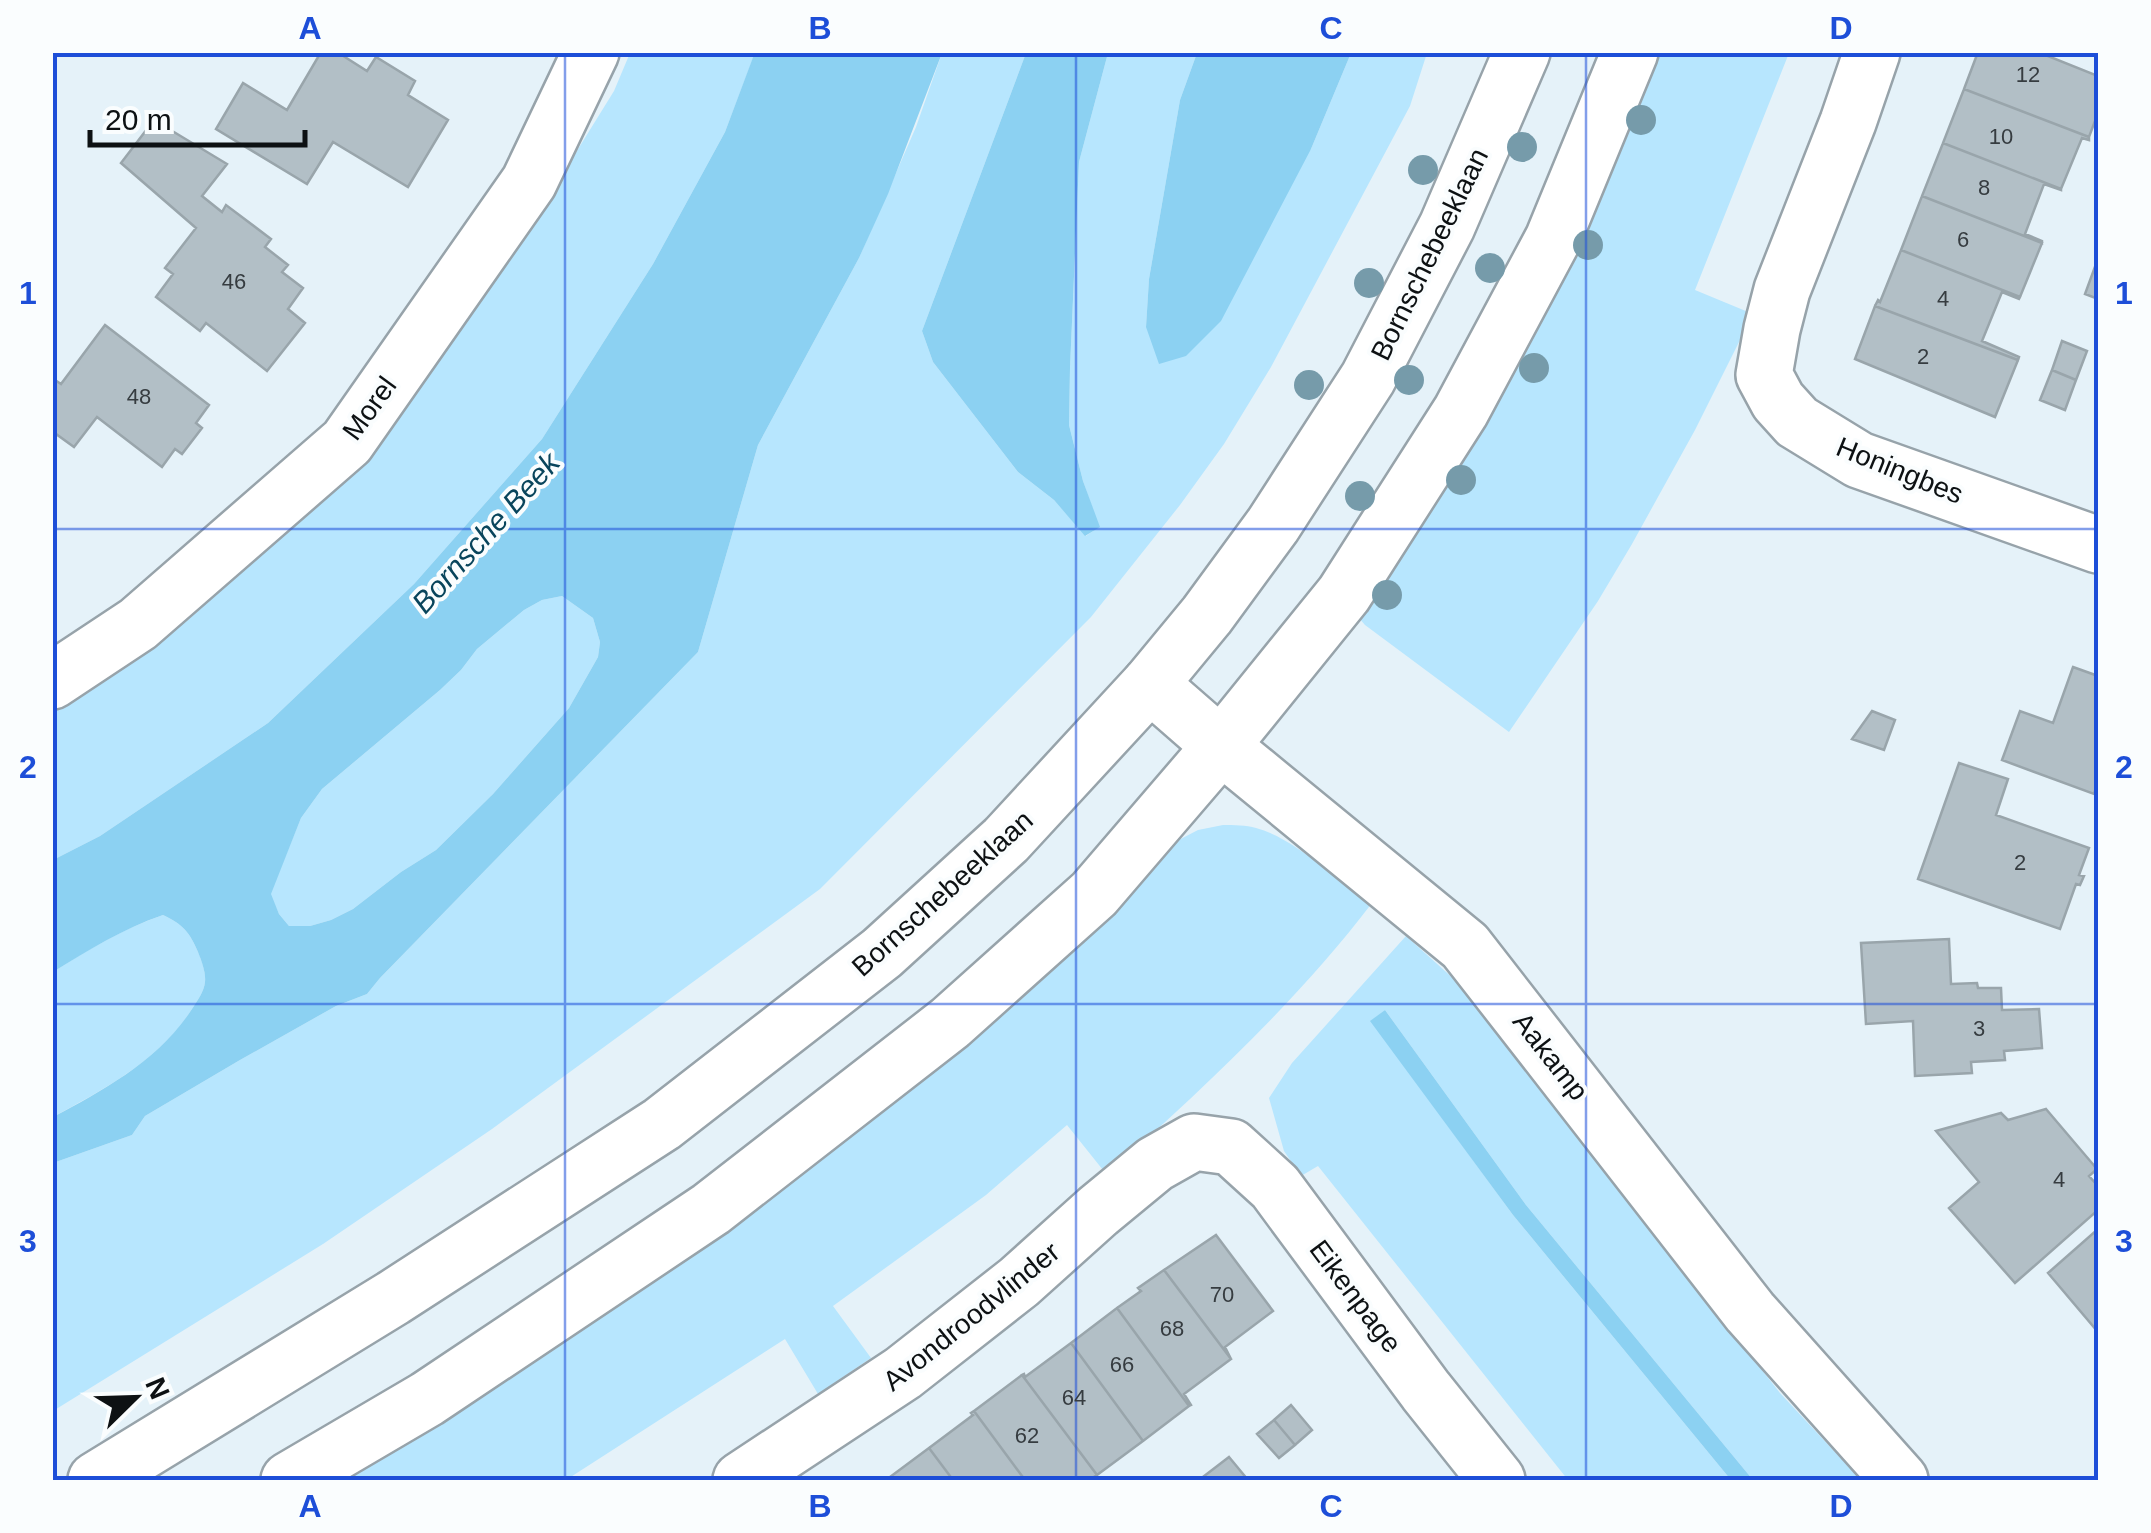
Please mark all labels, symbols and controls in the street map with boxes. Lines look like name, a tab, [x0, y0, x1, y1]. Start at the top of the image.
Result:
text: A	[298, 10, 322, 46]
text: B	[808, 10, 832, 46]
text: C	[1319, 10, 1343, 46]
text: D	[1829, 10, 1853, 46]
house number: 12	[2016, 62, 2040, 87]
scale bar	[90, 85, 305, 147]
text: 20 m	[105, 103, 172, 136]
house number: 10	[1989, 124, 2013, 149]
street label: Bornschebeeklaan	[1365, 143, 1494, 365]
house number: 8	[1978, 175, 1990, 200]
house number: 6	[1957, 227, 1969, 252]
house number: 46	[222, 269, 246, 294]
text: 1	[19, 275, 37, 311]
text: 1	[2115, 275, 2133, 311]
house number: 4	[1937, 286, 1949, 311]
house number: 2	[1917, 344, 1929, 369]
street label: Morel	[336, 371, 403, 446]
house number: 48	[127, 384, 151, 409]
street label: Honingbes	[1832, 431, 1968, 510]
water label: Bornsche Beek	[405, 445, 567, 619]
text: 2	[19, 749, 37, 785]
text: 2	[2115, 749, 2133, 785]
street label: Bornschebeeklaan	[846, 804, 1039, 982]
house number: 2	[2014, 850, 2026, 875]
street label: Aakamp	[1507, 1006, 1594, 1106]
house number: 3	[1973, 1016, 1985, 1041]
house number: 4	[2053, 1167, 2065, 1192]
text: 3	[19, 1223, 37, 1259]
text: 3	[2115, 1223, 2133, 1259]
street label: Eikenpage	[1303, 1234, 1408, 1358]
street label: Avondroodvlinder	[877, 1236, 1066, 1397]
house number: 70	[1210, 1282, 1234, 1307]
house number: 68	[1160, 1316, 1184, 1341]
north arrow	[85, 1348, 185, 1448]
house number: 66	[1110, 1352, 1134, 1377]
text: N	[139, 1373, 176, 1404]
house number: 64	[1062, 1385, 1086, 1410]
house number: 62	[1015, 1423, 1039, 1448]
text: A	[298, 1488, 322, 1524]
text: B	[808, 1488, 832, 1524]
text: C	[1319, 1488, 1343, 1524]
text: D	[1829, 1488, 1853, 1524]

